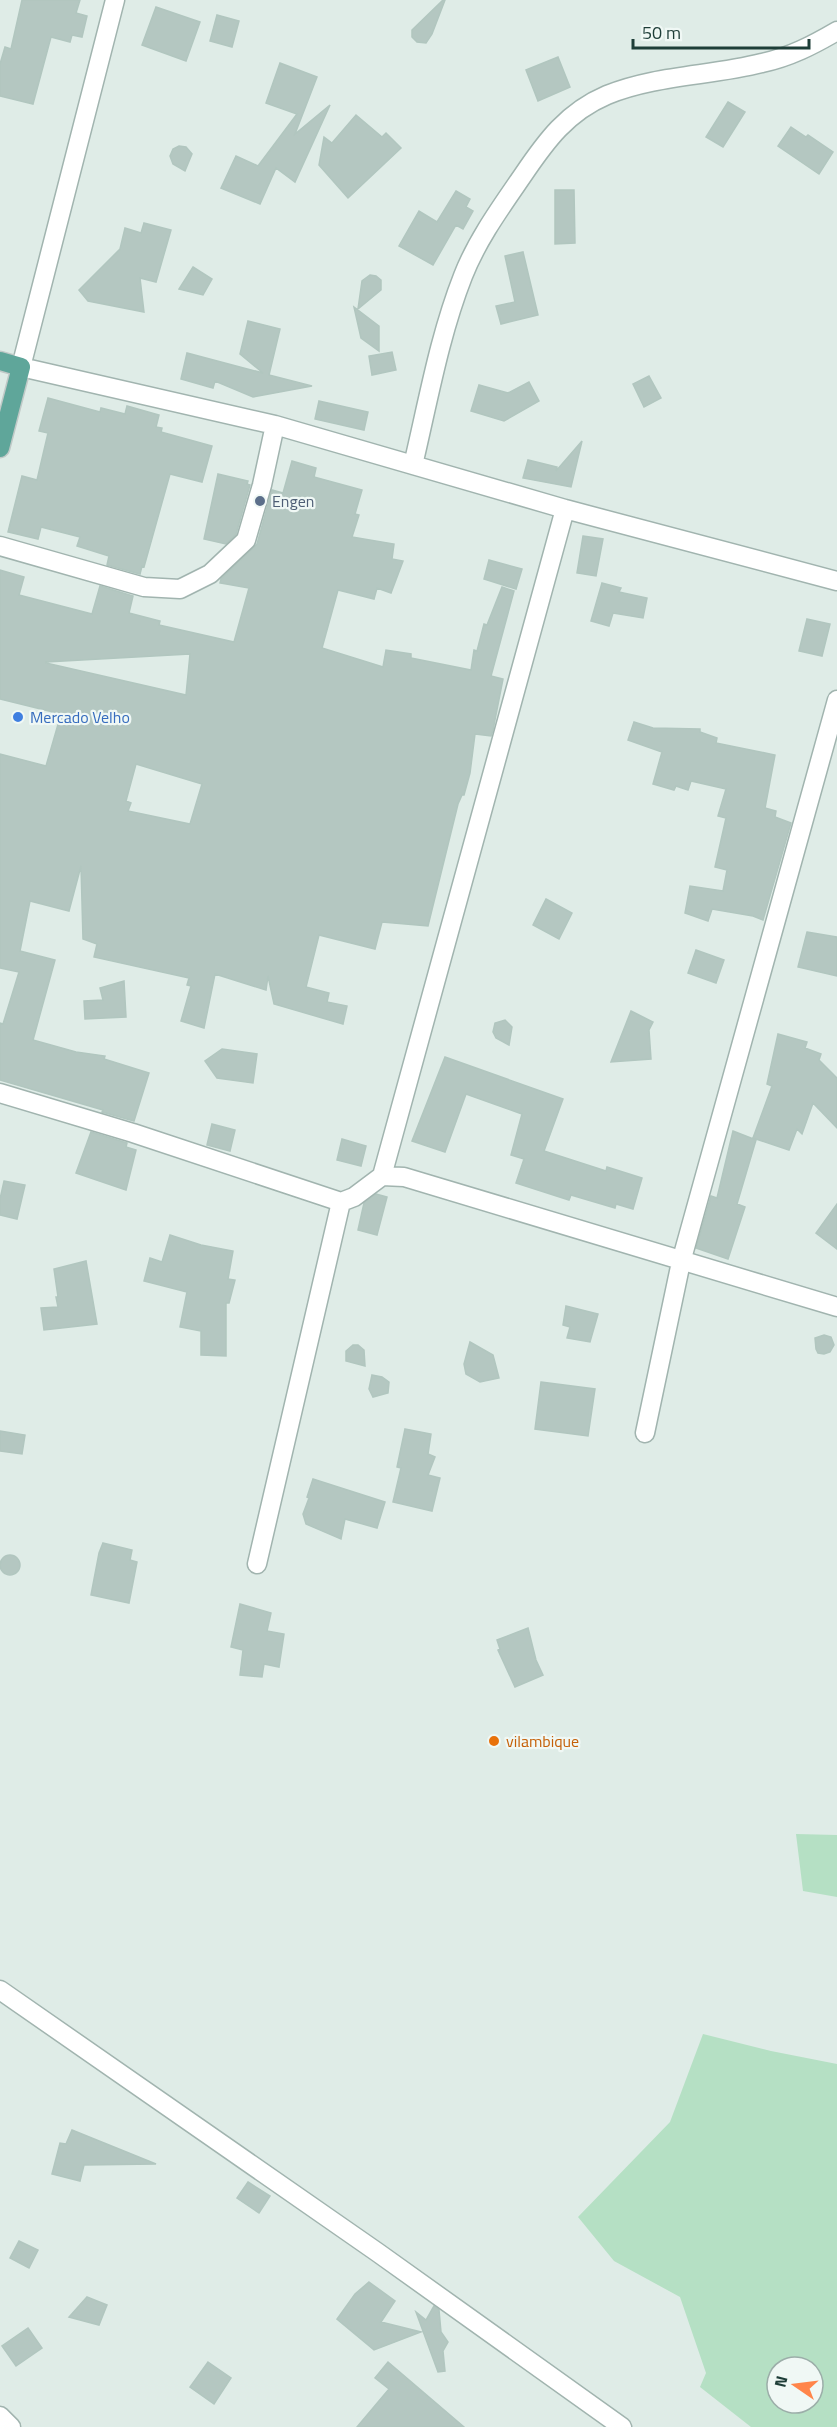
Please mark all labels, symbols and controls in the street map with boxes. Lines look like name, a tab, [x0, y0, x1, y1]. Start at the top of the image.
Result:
scale bar	[633, 12, 808, 50]
text: 50 m	[642, 19, 681, 46]
place label: Engen	[272, 489, 314, 513]
marker: Engen	[253, 494, 267, 508]
place label: Mercado Velho	[30, 705, 130, 729]
marker: Mercado Velho	[11, 710, 25, 724]
place label: vilambique	[506, 1729, 579, 1753]
marker: vilambique	[487, 1734, 501, 1748]
north arrow	[765, 2355, 825, 2415]
text: N	[767, 2373, 793, 2390]

